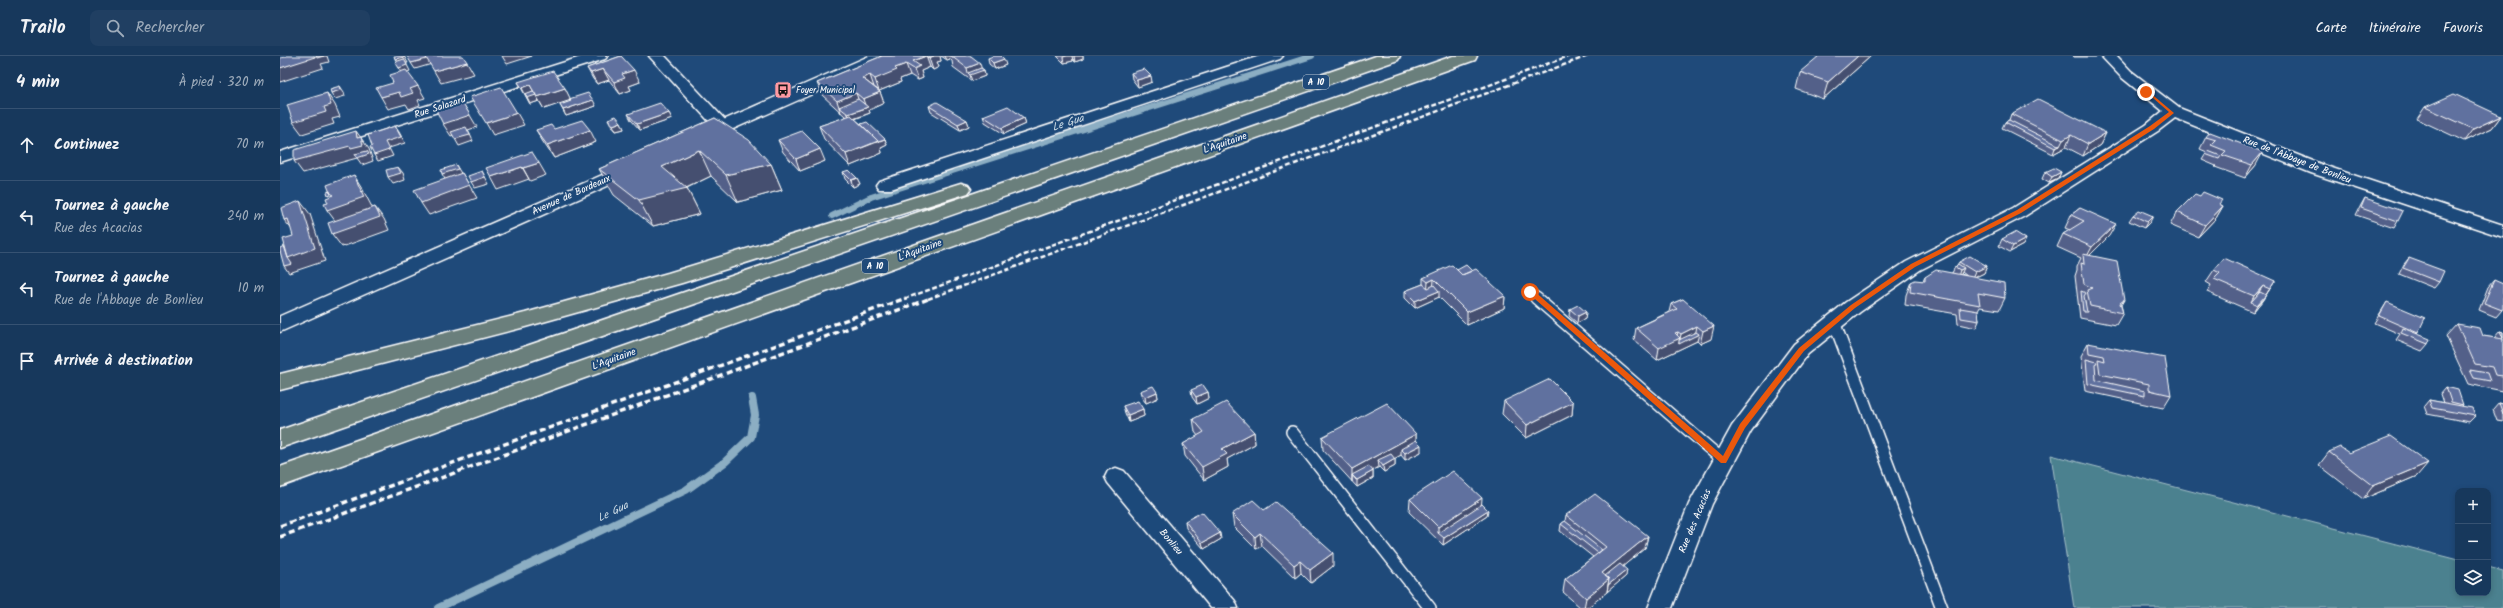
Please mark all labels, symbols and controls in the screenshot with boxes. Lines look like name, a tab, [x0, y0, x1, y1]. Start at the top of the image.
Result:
search box	[90, 10, 370, 46]
text: Trailo	[20, 13, 66, 43]
text: Rechercher	[136, 16, 204, 40]
icon: search	[104, 17, 126, 39]
text: Carte	[2315, 17, 2347, 39]
text: Itinéraire	[2369, 17, 2421, 39]
text: Favoris	[2443, 17, 2483, 39]
text: 4 min	[16, 69, 60, 96]
text: À pied · 320 m	[179, 72, 264, 93]
road number: A 10	[1303, 75, 1329, 89]
bus stop icon: Foyer Municipal	[773, 80, 793, 100]
place label: Foyer Municipal	[796, 83, 856, 98]
route end	[2137, 83, 2155, 101]
street label: Rue Salazard	[412, 91, 469, 123]
water label: Le Gua	[1050, 109, 1087, 137]
street label: L'Aquitaine	[1201, 128, 1250, 158]
street label: Rue de l'Abbaye de Bonlieu	[2240, 132, 2354, 188]
text: Continuez	[54, 133, 119, 157]
icon: ahead	[16, 134, 38, 156]
text: 70 m	[236, 134, 264, 155]
street label: Avenue de Bordeaux	[529, 170, 613, 219]
text: Tournez à gauche	[54, 194, 169, 218]
icon: left	[16, 206, 38, 228]
text: 240 m	[227, 206, 264, 227]
text: Rue des Acacias	[54, 218, 142, 239]
street label: L'Aquitaine	[896, 235, 945, 265]
road number: A 10	[862, 259, 888, 273]
text: Tournez à gauche	[54, 266, 169, 290]
icon: left	[16, 278, 38, 300]
text: 10 m	[238, 278, 264, 299]
route start	[1521, 283, 1539, 301]
text: Rue de l'Abbaye de Bonlieu	[54, 290, 203, 311]
street label: L'Aquitaine	[590, 344, 639, 374]
text: Arrivée à destination	[54, 349, 193, 373]
icon: arrive	[16, 350, 38, 372]
street label: Rue des Acacias	[1674, 486, 1716, 555]
map controls	[2455, 488, 2491, 596]
button: +	[2455, 488, 2491, 524]
water label: Le Gua	[594, 496, 632, 527]
button: −	[2455, 524, 2491, 560]
street label: Bonlieu	[1155, 525, 1187, 559]
button: layers	[2455, 560, 2491, 596]

